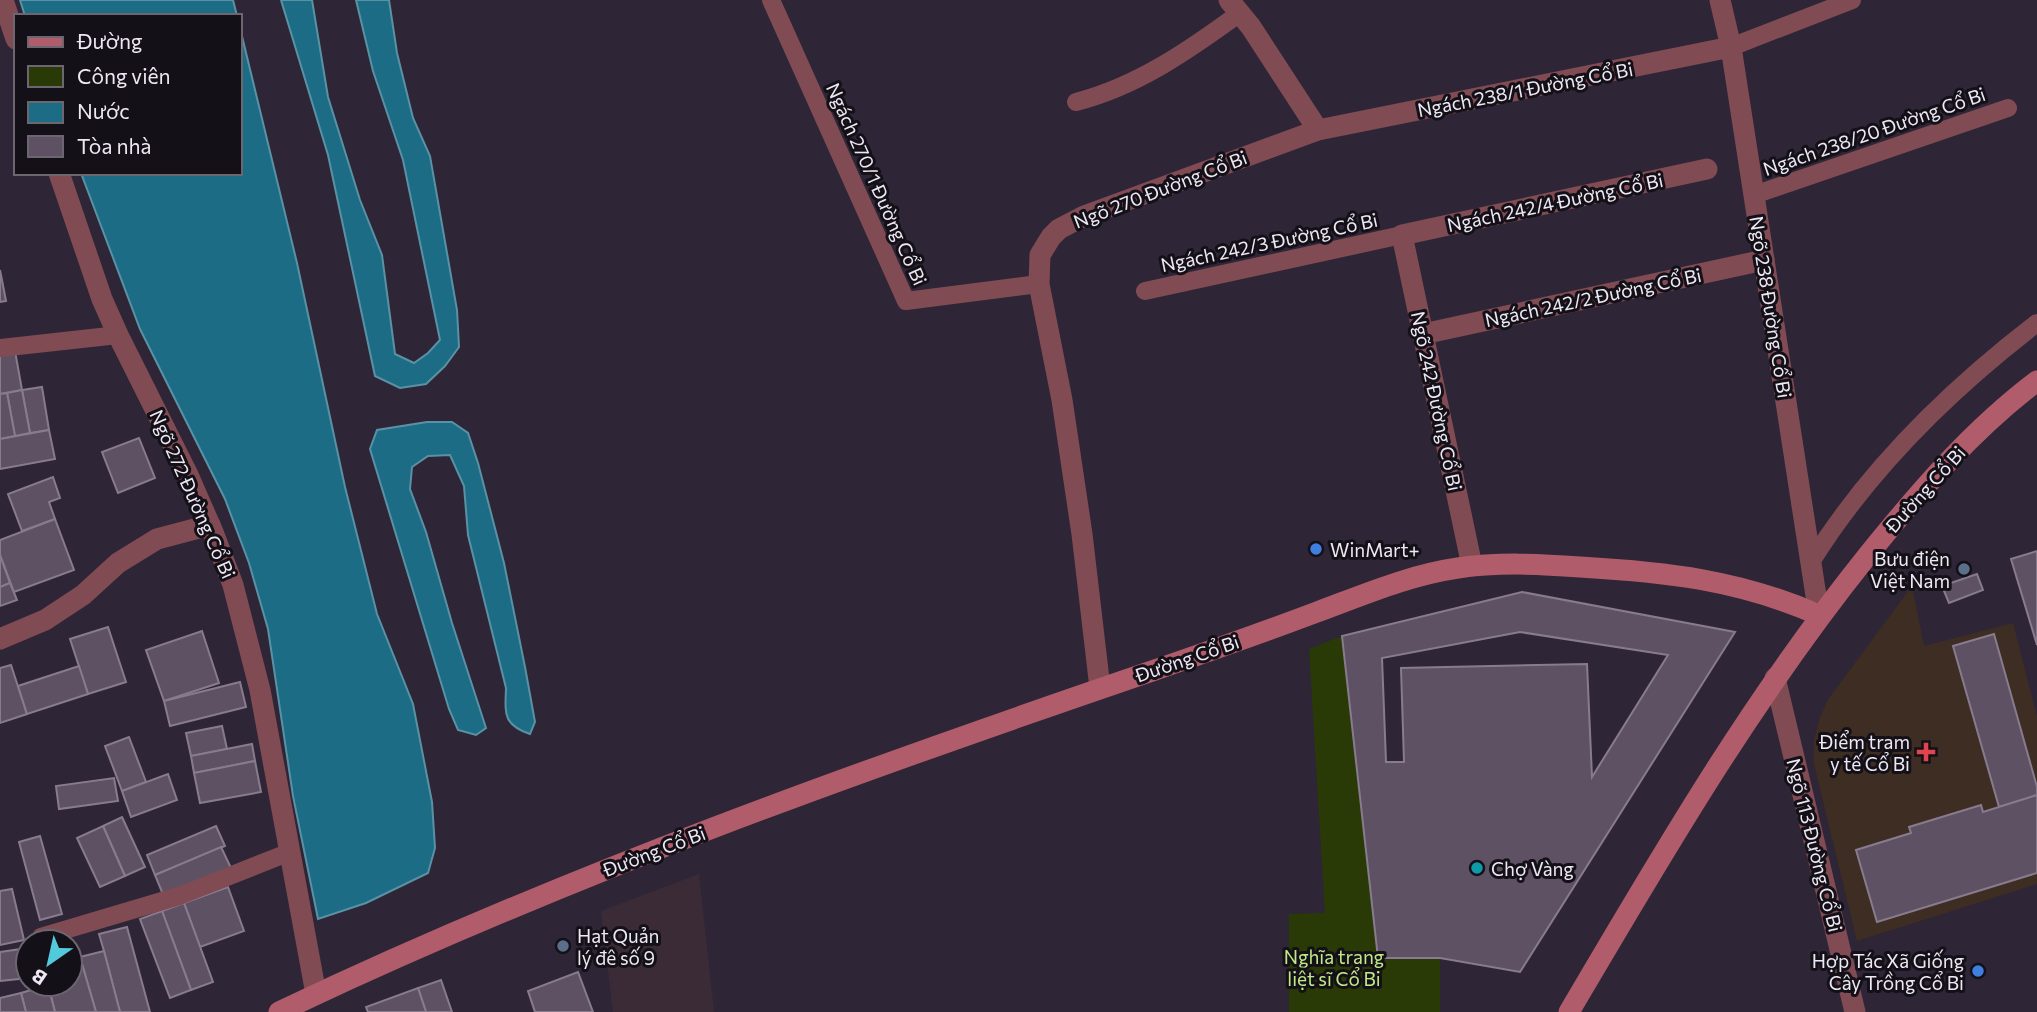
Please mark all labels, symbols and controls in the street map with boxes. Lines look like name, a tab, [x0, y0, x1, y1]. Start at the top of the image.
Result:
legend	[14, 14, 242, 175]
text: Đường	[76, 28, 142, 53]
street label: Ngách 238/1 Đường Cổ Bi	[1415, 57, 1635, 121]
text: Công viên	[77, 63, 171, 88]
street label: Ngách 270/1 Đường Cổ Bi	[822, 79, 932, 289]
street label: Ngách 238/20 Đường Cổ Bi	[1760, 82, 1988, 180]
text: Nước	[77, 98, 130, 123]
text: Tòa nhà	[77, 133, 151, 158]
street label: Ngõ 270 Đường Cổ Bi	[1070, 145, 1250, 233]
street label: Ngách 242/4 Đường Cổ Bi	[1445, 168, 1665, 236]
street label: Ngách 242/3 Đường Cổ Bi	[1158, 208, 1380, 276]
street label: Ngõ 238 Đường Cổ Bi	[1745, 214, 1797, 400]
street label: Ngách 242/2 Đường Cổ Bi	[1483, 263, 1703, 331]
street label: Ngõ 242 Đường Cổ Bi	[1407, 309, 1467, 493]
street label: Ngõ 272 Đường Cổ Bi	[145, 406, 241, 582]
street label: Đường Cổ Bi	[1880, 441, 1970, 538]
place label: WinMart+	[1330, 538, 1420, 561]
marker: WinMart+	[1308, 541, 1324, 557]
place label: Bưu điện Việt Nam	[1870, 547, 1950, 592]
marker: Bưu điện Việt Nam	[1956, 561, 1972, 577]
street label: Đường Cổ Bi	[1131, 630, 1242, 687]
place label: Điểm trạm y tế Cổ Bi	[1818, 730, 1910, 775]
marker: Điểm trạm y tế Cổ Bi	[1916, 742, 1936, 762]
street label: Ngõ 113 Đường Cổ Bi	[1782, 756, 1848, 934]
street label: Đường Cổ Bi	[599, 821, 709, 881]
place label: Chợ Vàng	[1491, 857, 1574, 880]
marker: Chợ Vàng	[1469, 860, 1485, 876]
place label: Hạt Quản lý đê số 9	[577, 924, 659, 969]
north arrow	[14, 928, 84, 998]
marker: Hạt Quản lý đê số 9	[555, 938, 571, 954]
park label: Nghĩa trang liệt sĩ Cổ Bi	[1284, 945, 1384, 990]
place label: Hợp Tác Xã Giống Cây Trồng Cổ Bi	[1812, 949, 1964, 994]
marker: Hợp Tác Xã Giống Cây Trồng Cổ Bi	[1970, 963, 1986, 979]
text: B	[28, 964, 51, 991]

